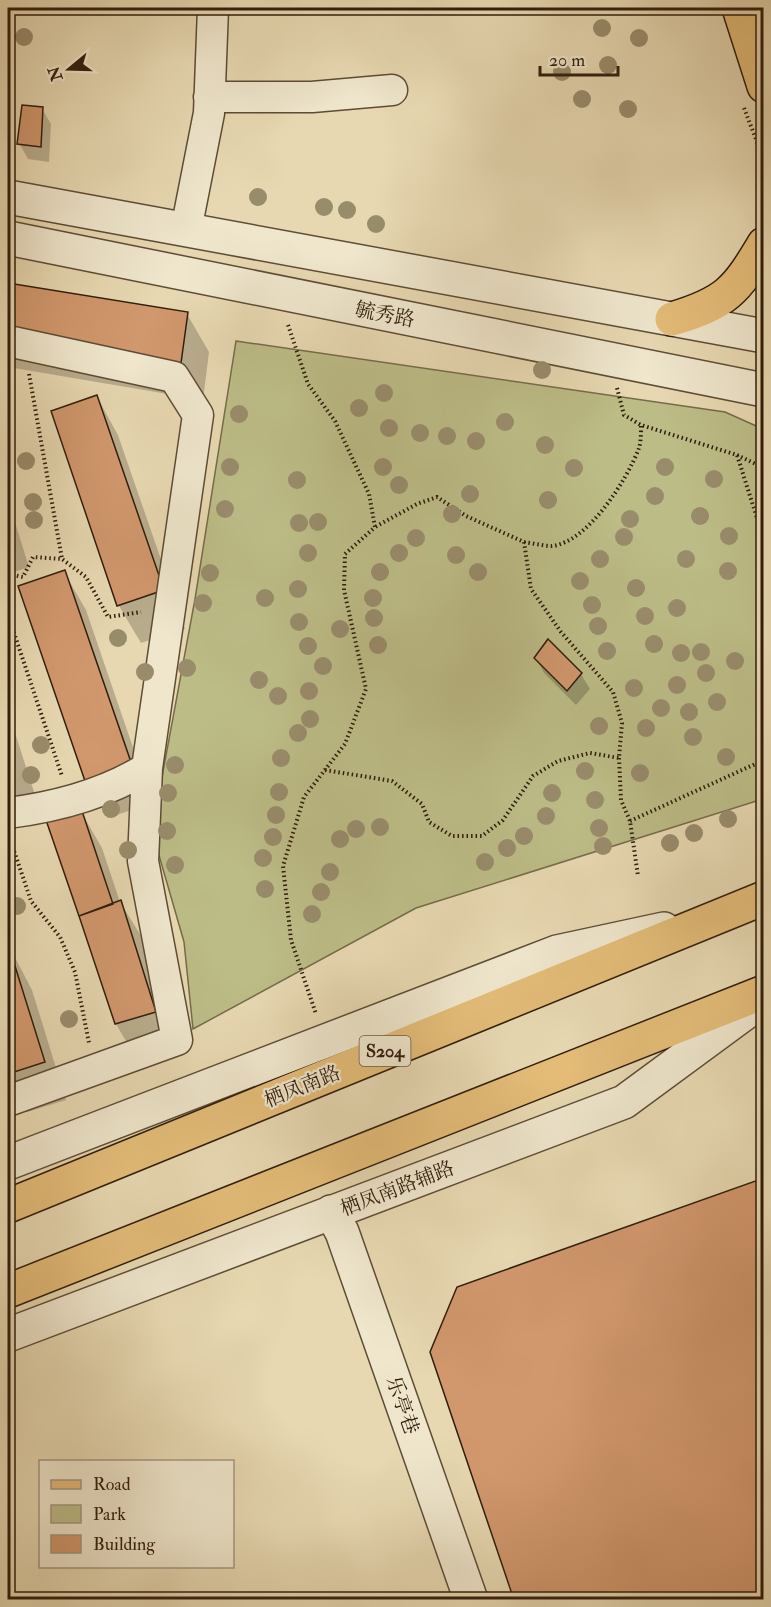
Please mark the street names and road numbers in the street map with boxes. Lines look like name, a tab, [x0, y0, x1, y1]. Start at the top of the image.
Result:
street label: 毓秀路	[353, 296, 417, 332]
road number: S204	[360, 1036, 410, 1066]
street label: 栖凤南路	[260, 1060, 344, 1113]
street label: 栖凤南路辅路	[337, 1155, 458, 1222]
street label: 乐亭巷	[381, 1373, 424, 1438]

